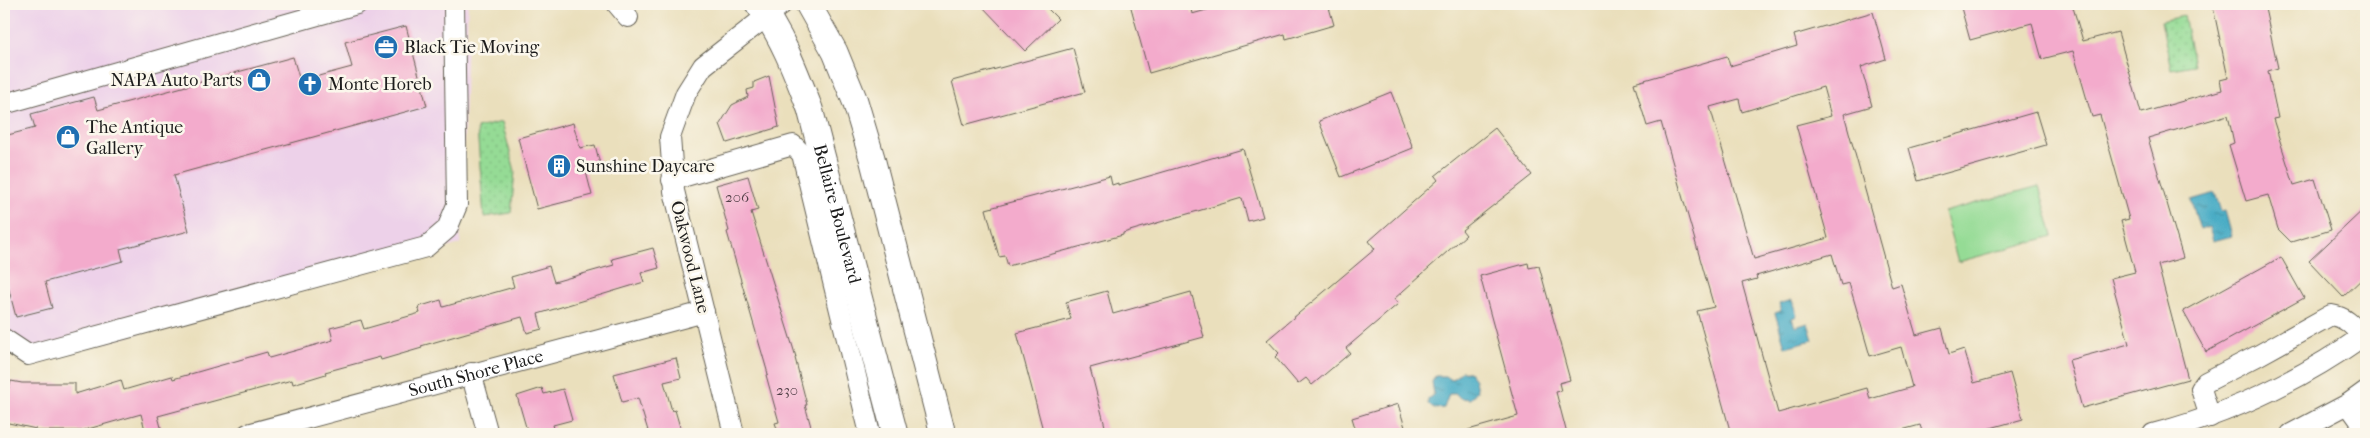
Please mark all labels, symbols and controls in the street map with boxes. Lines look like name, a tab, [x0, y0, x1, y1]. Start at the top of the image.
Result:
office icon: Black Tie Moving	[373, 34, 399, 60]
place label: Black Tie Moving	[404, 37, 540, 58]
shop icon: NAPA Auto Parts	[246, 67, 272, 93]
place label: NAPA Auto Parts	[110, 70, 242, 91]
church icon: Monte Horeb	[297, 71, 323, 97]
place label: Monte Horeb	[328, 74, 432, 95]
place label: The Antique Gallery	[86, 117, 183, 159]
shop icon: The Antique Gallery	[55, 124, 81, 150]
street label: Bellaire Boulevard	[809, 142, 866, 286]
building icon: Sunshine Daycare	[546, 153, 572, 179]
place label: Sunshine Daycare	[576, 156, 715, 177]
house number: 206	[725, 188, 750, 206]
street label: Oakwood Lane	[666, 199, 714, 316]
street label: South Shore Place	[406, 345, 546, 401]
house number: 230	[776, 381, 798, 399]

